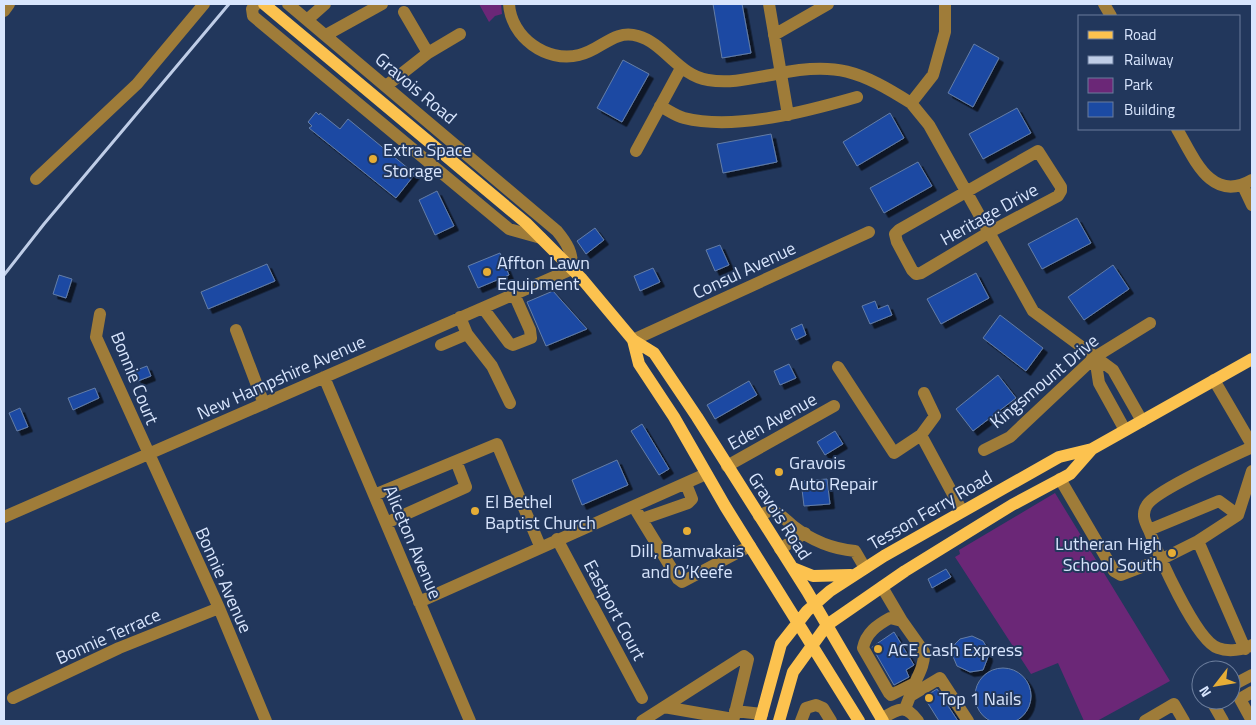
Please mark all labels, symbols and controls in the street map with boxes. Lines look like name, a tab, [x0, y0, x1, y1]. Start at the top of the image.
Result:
legend	[1078, 15, 1241, 130]
text: Road	[1124, 23, 1156, 46]
street label: Gravois Road	[369, 46, 463, 130]
text: Railway	[1124, 48, 1174, 71]
text: Park	[1124, 73, 1153, 96]
text: Building	[1124, 98, 1175, 121]
place label: Extra Space Storage	[383, 136, 472, 184]
marker: Extra Space Storage	[367, 153, 379, 165]
street label: Heritage Drive	[935, 176, 1043, 252]
street label: Consul Avenue	[688, 234, 800, 306]
place label: Affton Lawn Equipment	[497, 249, 590, 297]
marker: Affton Lawn Equipment	[481, 266, 493, 278]
street label: Bonnie Court	[104, 327, 166, 429]
street label: Kingsmount Drive	[984, 327, 1104, 435]
street label: New Hampshire Avenue	[192, 328, 370, 426]
street label: Eden Avenue	[722, 385, 822, 457]
place label: Gravois Auto Repair	[789, 449, 878, 497]
street label: Tesson Ferry Road	[863, 464, 997, 556]
marker: Gravois Auto Repair	[773, 466, 785, 478]
street label: Gravois Road	[742, 467, 818, 565]
street label: Aliceton Avenue	[377, 481, 449, 603]
place label: El Bethel Baptist Church	[485, 488, 596, 536]
marker: El Bethel Baptist Church	[469, 505, 481, 517]
street label: Bonnie Avenue	[189, 523, 259, 637]
marker: Dill, Bamvakais and O’Keefe	[681, 525, 693, 537]
place label: Lutheran High School South	[1055, 530, 1162, 578]
place label: Dill, Bamvakais and O’Keefe	[630, 537, 744, 585]
marker: Lutheran High School South	[1166, 547, 1178, 559]
street label: Eastport Court	[577, 555, 653, 666]
street label: Bonnie Terrace	[51, 601, 165, 671]
place label: ACE Cash Express	[888, 636, 1022, 663]
marker: ACE Cash Express	[872, 643, 884, 655]
north arrow	[1191, 660, 1241, 710]
text: N	[1193, 682, 1216, 702]
place label: Top 1 Nails	[939, 685, 1021, 712]
marker: Top 1 Nails	[923, 692, 935, 704]

